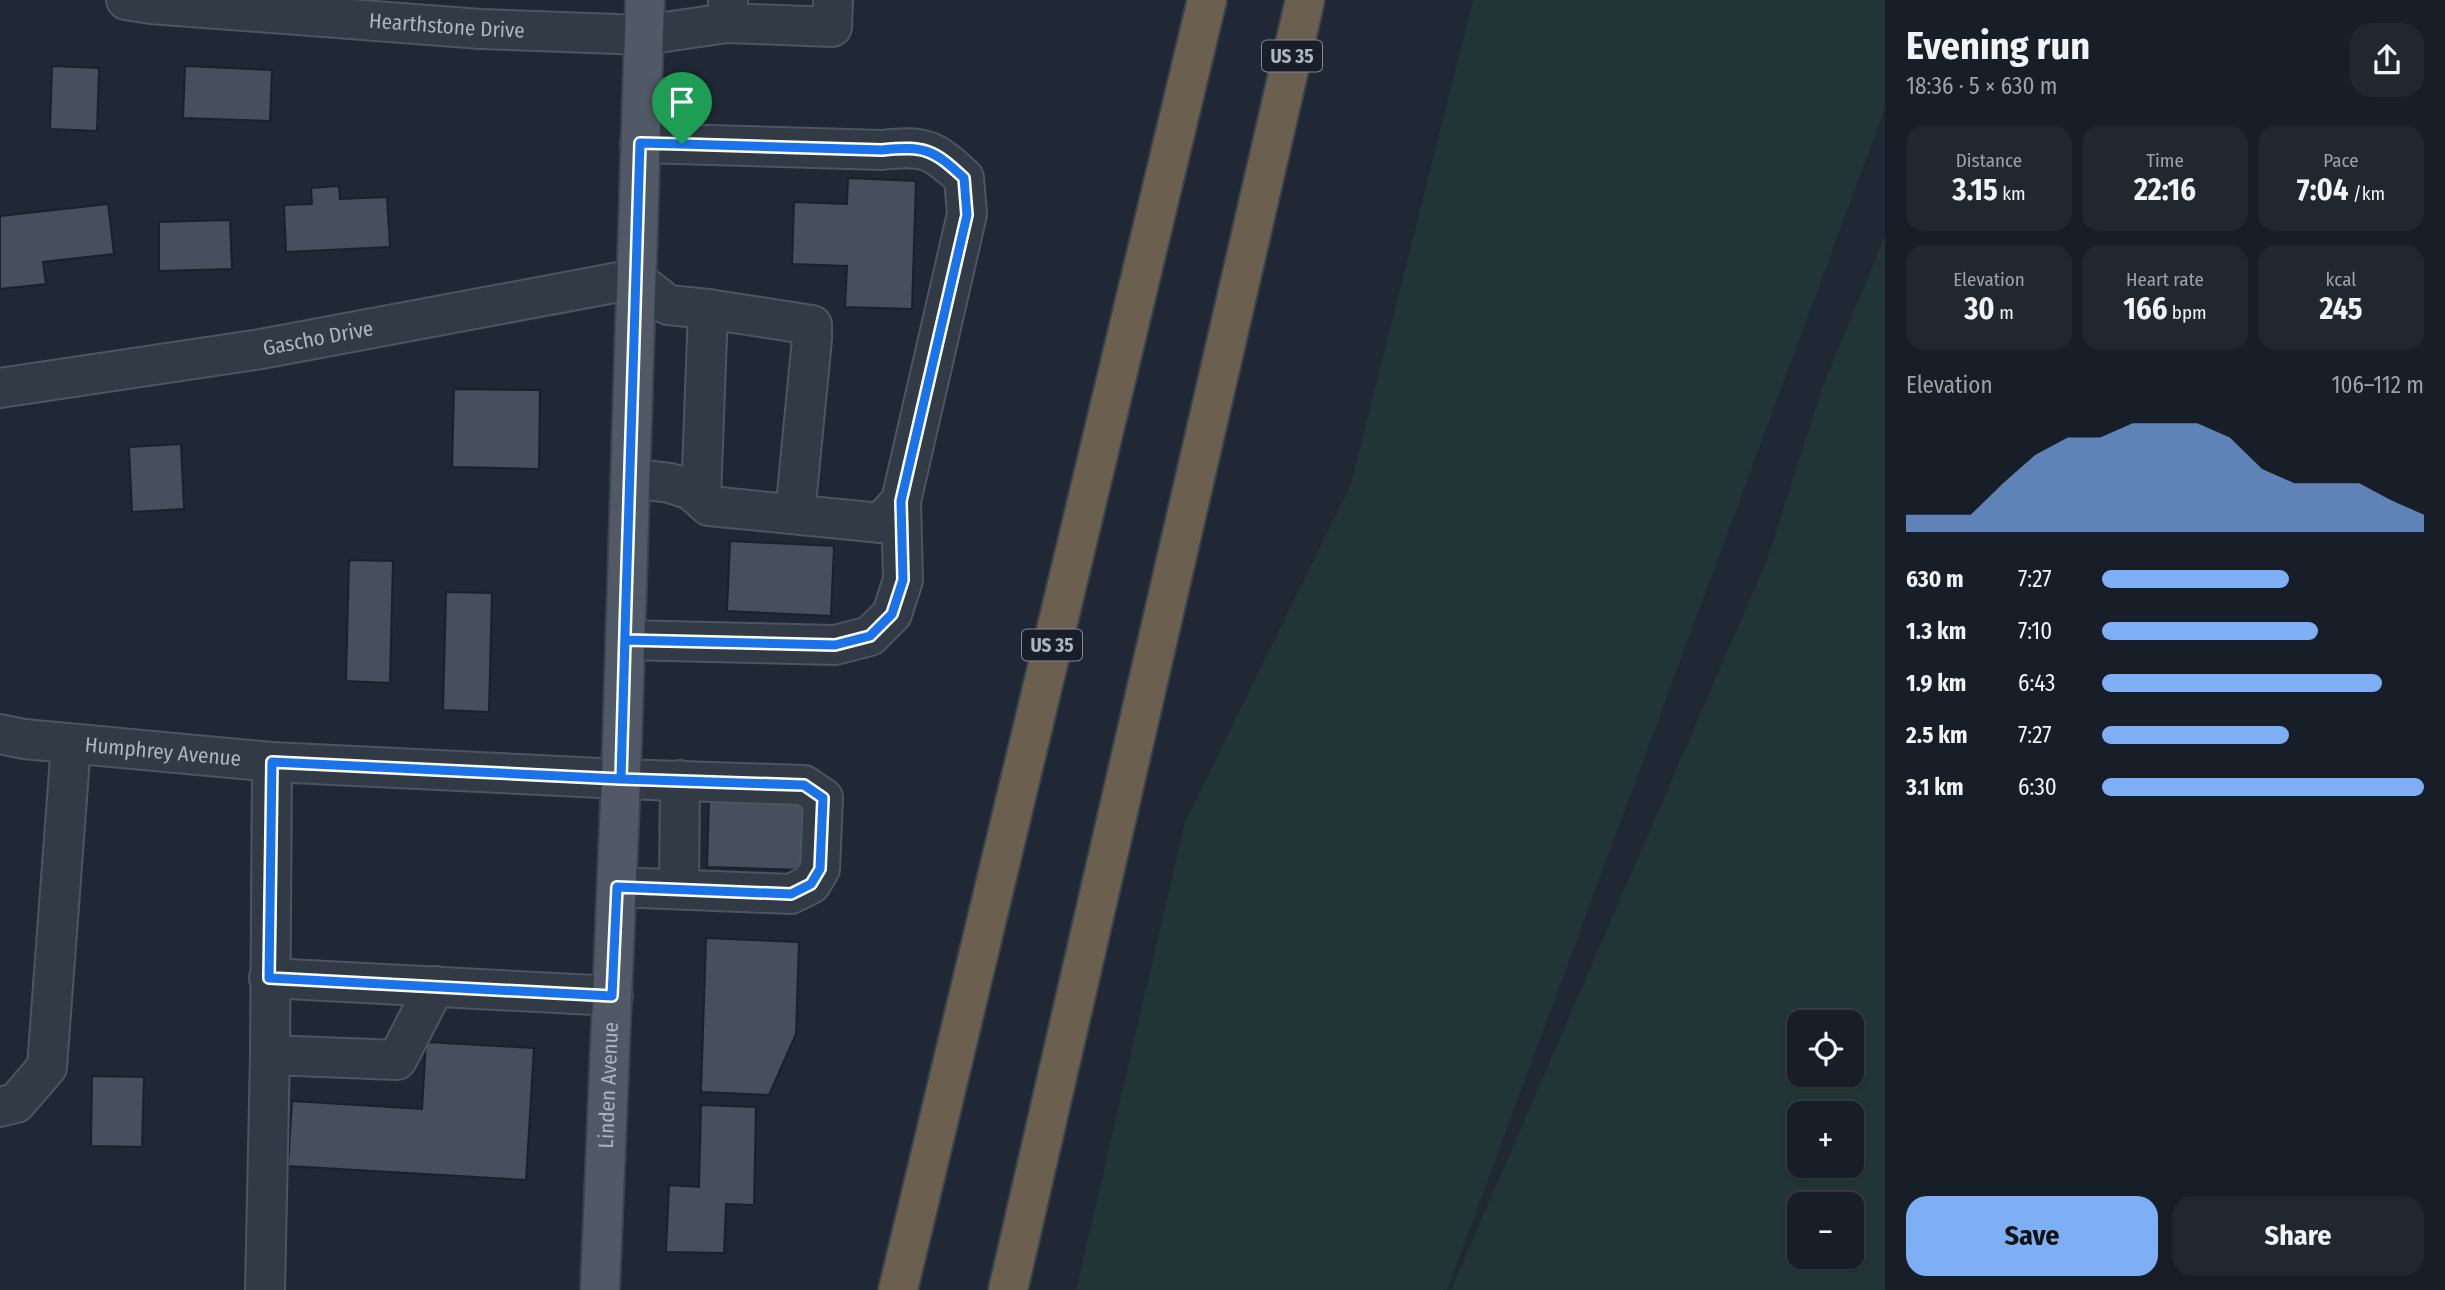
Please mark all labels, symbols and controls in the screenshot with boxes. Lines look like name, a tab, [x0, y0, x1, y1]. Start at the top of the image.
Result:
street label: Hearthstone Drive	[368, 8, 525, 44]
text: Evening run	[1906, 23, 2090, 69]
button: share	[2350, 23, 2424, 97]
road number: US 35	[1262, 40, 1322, 72]
pin	[652, 72, 712, 144]
text: 18:36 · 5 × 630 m	[1906, 72, 2057, 100]
icon: arrive	[663, 83, 701, 121]
text: Distance	[1956, 149, 2022, 172]
text: Time	[2146, 149, 2184, 172]
text: Pace	[2323, 149, 2359, 172]
text: 3.15	[1952, 172, 1998, 208]
text: 22:16	[2134, 172, 2196, 208]
text: 7:04	[2297, 172, 2348, 208]
text: km	[1998, 182, 2026, 205]
text: /km	[2348, 182, 2385, 205]
text: Elevation	[1953, 268, 2025, 291]
text: Heart rate	[2126, 268, 2204, 291]
text: kcal	[2326, 268, 2356, 291]
text: 30	[1964, 291, 1995, 327]
text: 166	[2123, 291, 2167, 327]
text: 245	[2319, 291, 2363, 327]
text: m	[1995, 301, 2014, 324]
text: bpm	[2167, 301, 2207, 324]
street label: Gascho Drive	[261, 315, 375, 361]
text: Elevation	[1906, 371, 1993, 399]
text: 106–112 m	[2331, 371, 2424, 399]
text: 630 m	[1906, 565, 1964, 593]
text: 7:27	[2018, 565, 2052, 593]
text: 1.3 km	[1906, 617, 1966, 645]
text: 7:10	[2018, 617, 2052, 645]
road number: US 35	[1022, 630, 1082, 660]
text: 1.9 km	[1906, 669, 1966, 697]
text: 6:43	[2018, 669, 2055, 697]
text: 2.5 km	[1906, 721, 1967, 749]
text: 7:27	[2018, 721, 2052, 749]
street label: Humphrey Avenue	[84, 732, 242, 772]
text: 3.1 km	[1906, 773, 1964, 801]
text: 6:30	[2018, 773, 2057, 801]
map controls	[1787, 1010, 1864, 1269]
button: locate	[1787, 1010, 1864, 1087]
street label: Linden Avenue	[593, 1021, 624, 1149]
button: +	[1787, 1101, 1864, 1178]
button: −	[1787, 1192, 1864, 1269]
button: Save	[1906, 1196, 2158, 1276]
button: Share	[2172, 1196, 2424, 1276]

